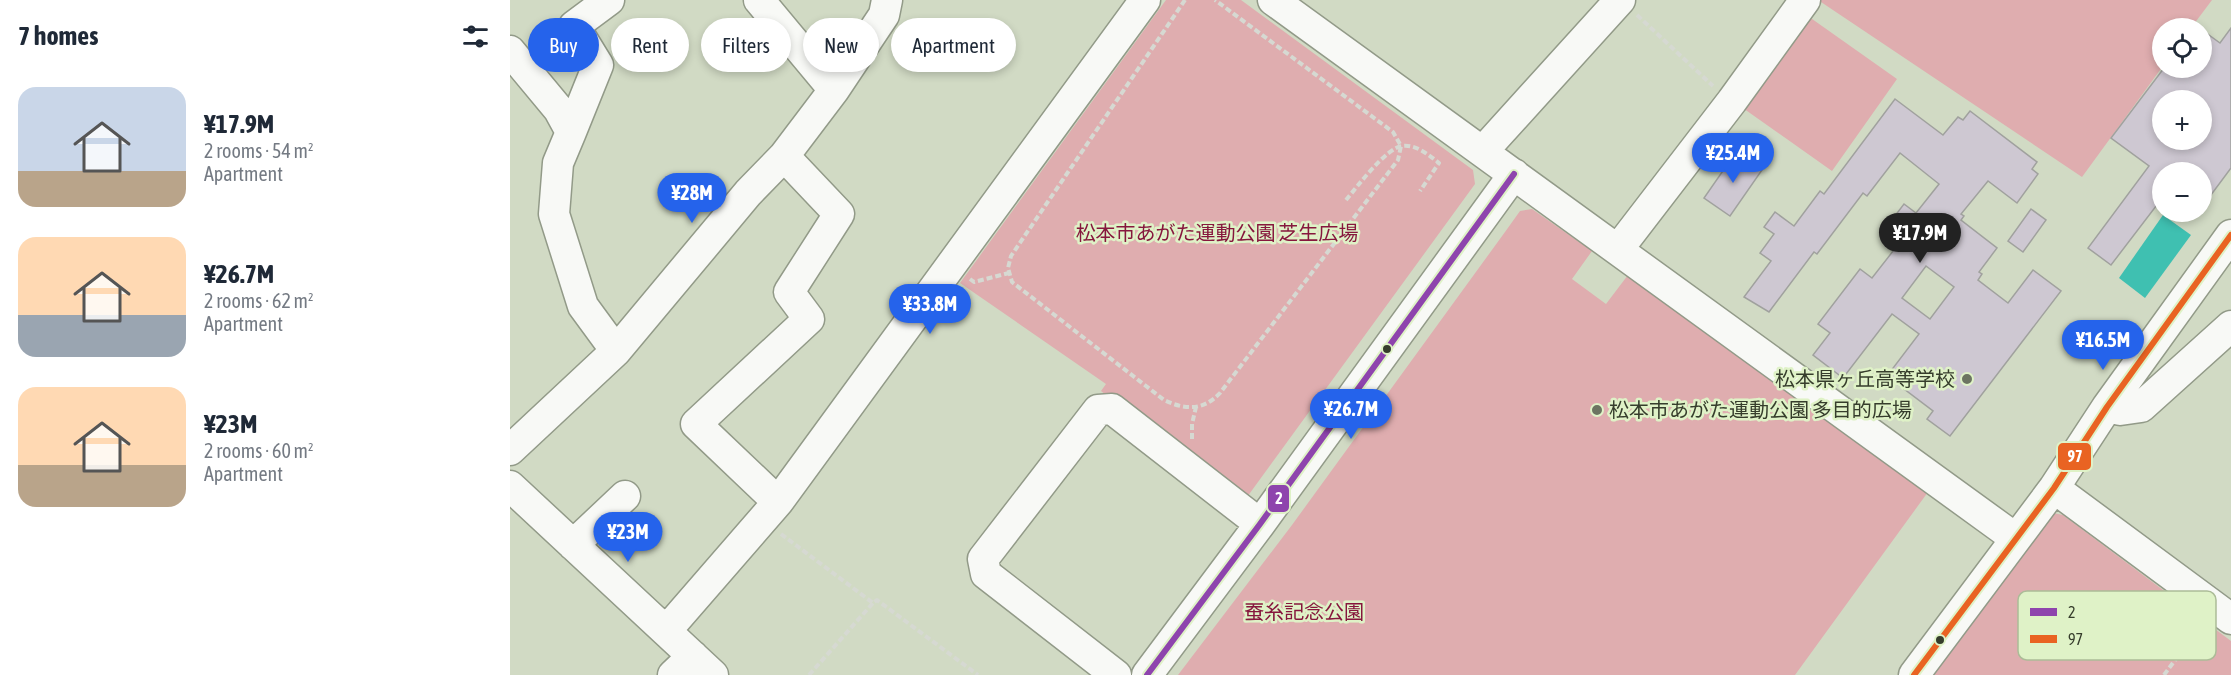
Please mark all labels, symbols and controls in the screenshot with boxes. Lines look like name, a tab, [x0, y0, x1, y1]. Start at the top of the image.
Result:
chip: Buy	[528, 18, 599, 72]
chip: Rent	[611, 18, 689, 72]
chip: Filters	[701, 18, 791, 72]
chip: New	[803, 18, 879, 72]
chip: Apartment	[891, 18, 1016, 72]
map controls	[2152, 18, 2212, 222]
button: locate	[2152, 18, 2212, 78]
icon: filters	[459, 20, 492, 53]
text: 7 homes	[18, 21, 98, 51]
button: +	[2152, 90, 2212, 150]
text: ¥17.9M	[204, 109, 274, 139]
icon: home	[66, 111, 138, 183]
pin: ¥25.4M	[1684, 133, 1782, 184]
text: 2 rooms · 54 m²	[204, 139, 314, 162]
text: ¥25.4M	[1706, 141, 1760, 164]
text: Apartment	[204, 162, 283, 185]
button: −	[2152, 162, 2212, 222]
pin: ¥28M	[656, 173, 728, 224]
text: ¥28M	[671, 181, 713, 204]
pin: ¥17.9M	[1871, 213, 1969, 264]
park label: 松本市あがた運動公園 芝生広場	[1076, 221, 1358, 244]
text: ¥17.9M	[1893, 221, 1947, 244]
text: ¥26.7M	[204, 259, 274, 289]
icon: home	[66, 261, 138, 333]
pin: ¥33.8M	[881, 284, 979, 335]
text: 2 rooms · 62 m²	[204, 289, 314, 312]
text: ¥33.8M	[903, 292, 957, 315]
text: Apartment	[204, 312, 283, 335]
pin: ¥16.5M	[2054, 320, 2152, 371]
text: ¥16.5M	[2076, 328, 2130, 351]
unlabelled marker	[1381, 343, 1393, 355]
place label: 松本県ヶ丘高等学校	[1775, 367, 1955, 390]
marker: 松本県ヶ丘高等学校	[1960, 372, 1974, 386]
pin: ¥26.7M	[1302, 389, 1400, 440]
text: ¥26.7M	[1324, 397, 1378, 420]
place label: 松本市あがた運動公園 多目的広場	[1609, 398, 1912, 421]
marker: 松本市あがた運動公園 多目的広場	[1590, 403, 1604, 417]
text: ¥23M	[204, 409, 257, 439]
icon: home	[66, 411, 138, 483]
text: 2 rooms · 60 m²	[204, 439, 314, 462]
line badge: 97	[2057, 442, 2092, 471]
text: 97	[2067, 447, 2083, 465]
text: Apartment	[204, 462, 283, 485]
line badge: 2	[1267, 484, 1290, 513]
text: 2	[1275, 489, 1283, 507]
pin: ¥23M	[592, 512, 664, 563]
text: ¥23M	[607, 520, 649, 543]
legend	[2018, 591, 2216, 660]
park label: 蚕糸記念公園	[1244, 600, 1364, 623]
text: 2	[2068, 603, 2076, 621]
text: 97	[2068, 630, 2083, 648]
unlabelled marker	[1934, 634, 1946, 646]

